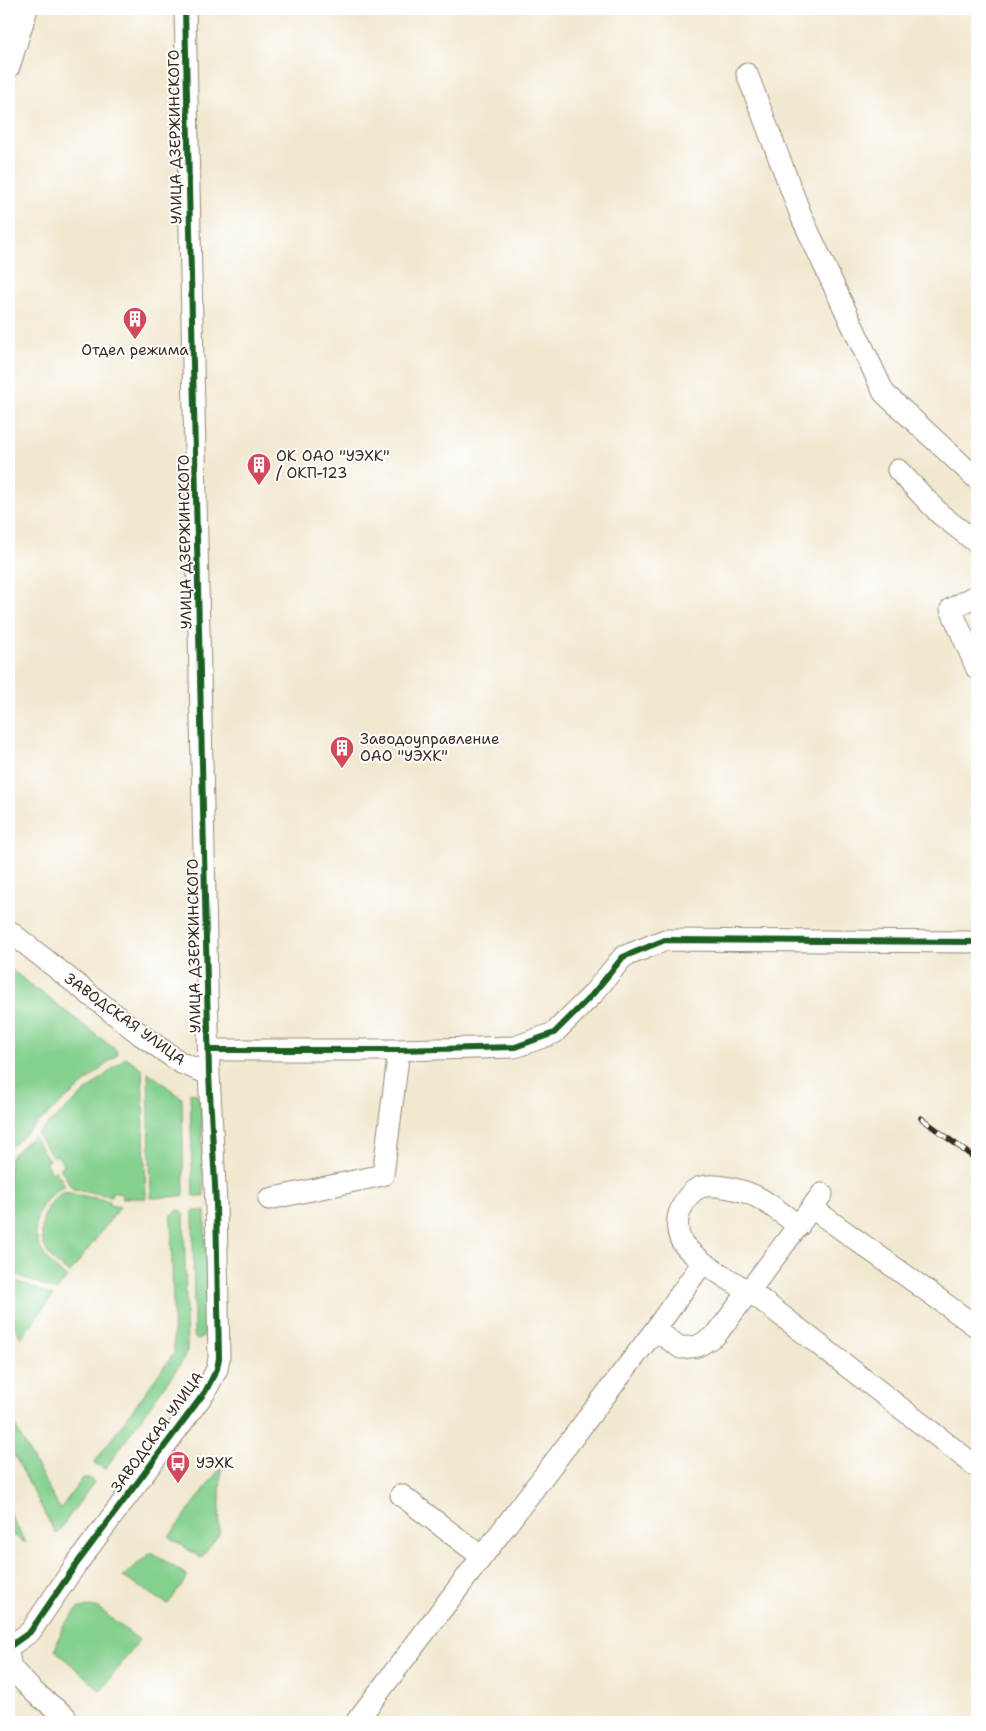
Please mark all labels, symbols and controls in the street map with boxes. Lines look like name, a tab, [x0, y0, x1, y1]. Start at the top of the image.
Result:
street label: УЛИЦА ДЗЕРЖИНСКОГО	[163, 49, 187, 225]
building icon: Отдел режима	[122, 306, 148, 340]
place label: Отдел режима	[81, 340, 189, 360]
place label: ОК ОАО "УЭХК" / ОКП-123	[276, 446, 390, 483]
building icon: ОК ОАО "УЭХК" / ОКП-123	[246, 452, 272, 486]
street label: УЛИЦА ДЗЕРЖИНСКОГО	[173, 454, 197, 630]
place label: Заводоуправление ОАО "УЭХК"	[360, 729, 499, 766]
building icon: Заводоуправление ОАО "УЭХК"	[329, 735, 355, 769]
street label: УЛИЦА ДЗЕРЖИНСКОГО	[182, 858, 206, 1034]
street label: ЗАВОДСКАЯ УЛИЦА	[61, 968, 189, 1070]
street label: ЗАВОДСКАЯ УЛИЦА	[106, 1368, 208, 1496]
bus stop icon: УЭХК	[165, 1450, 191, 1484]
place label: УЭХК	[196, 1453, 234, 1473]

